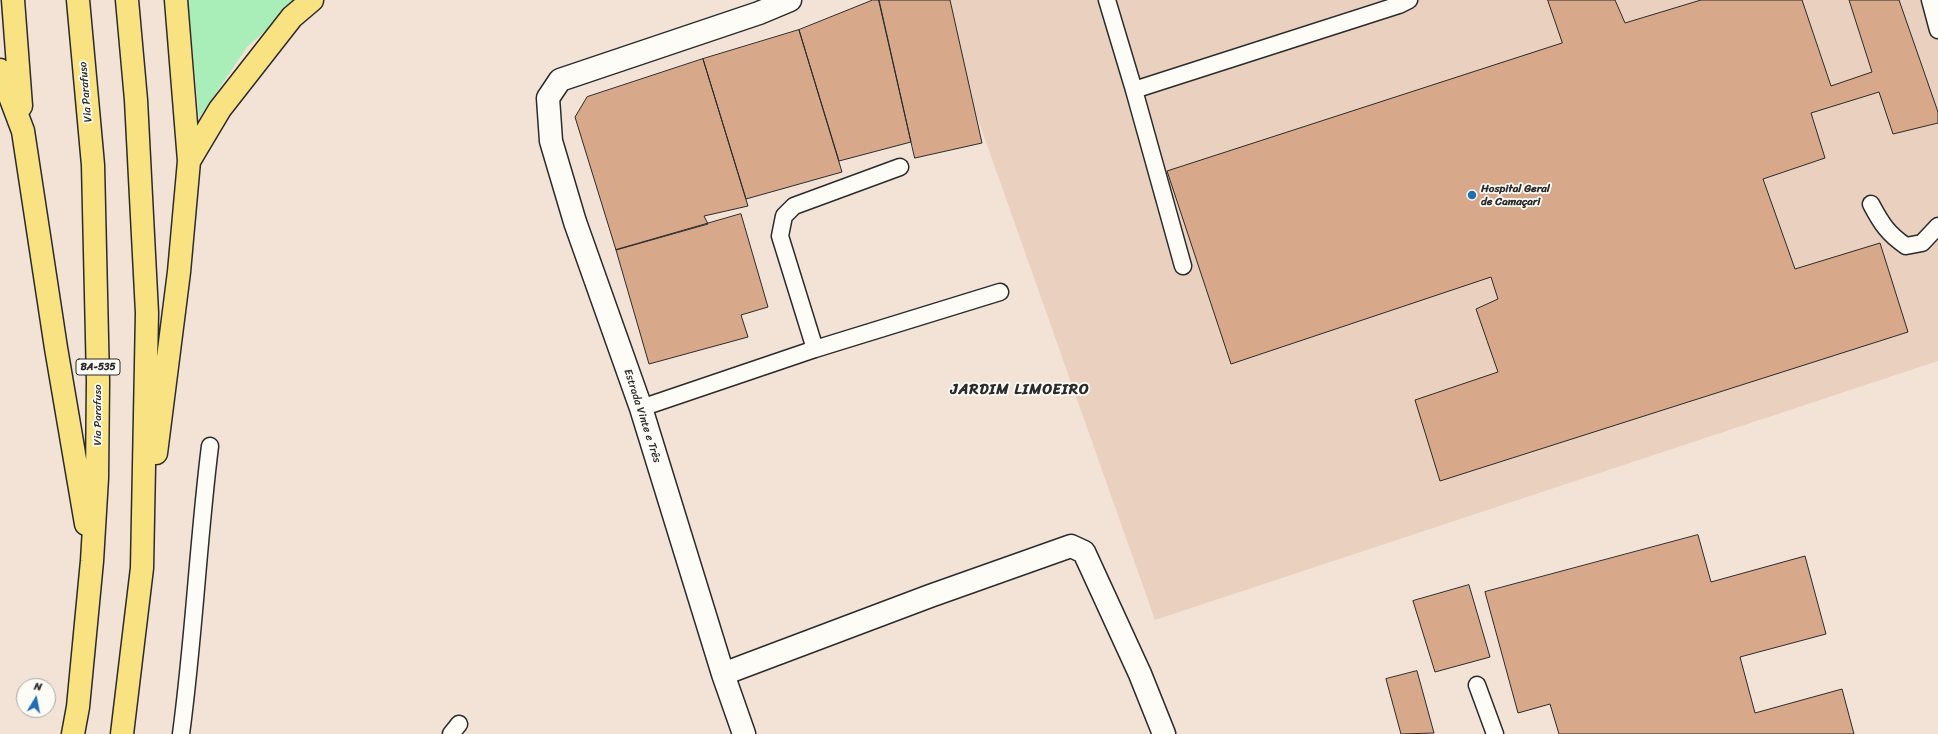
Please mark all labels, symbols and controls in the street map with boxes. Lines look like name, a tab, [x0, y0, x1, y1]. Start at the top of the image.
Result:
street label: Via Parafuso	[77, 61, 95, 123]
place label: Hospital Geral de Camaçari	[1481, 182, 1550, 208]
marker: Hospital Geral de Camaçari	[1466, 189, 1478, 201]
road number: BA-535	[76, 359, 120, 375]
street label: Estrada Vinte e Três	[621, 367, 663, 465]
district label: JARDIM LIMOEIRO	[950, 381, 1090, 399]
street label: Via Parafuso	[91, 385, 105, 445]
text: N	[33, 677, 43, 697]
north arrow	[16, 678, 56, 718]

